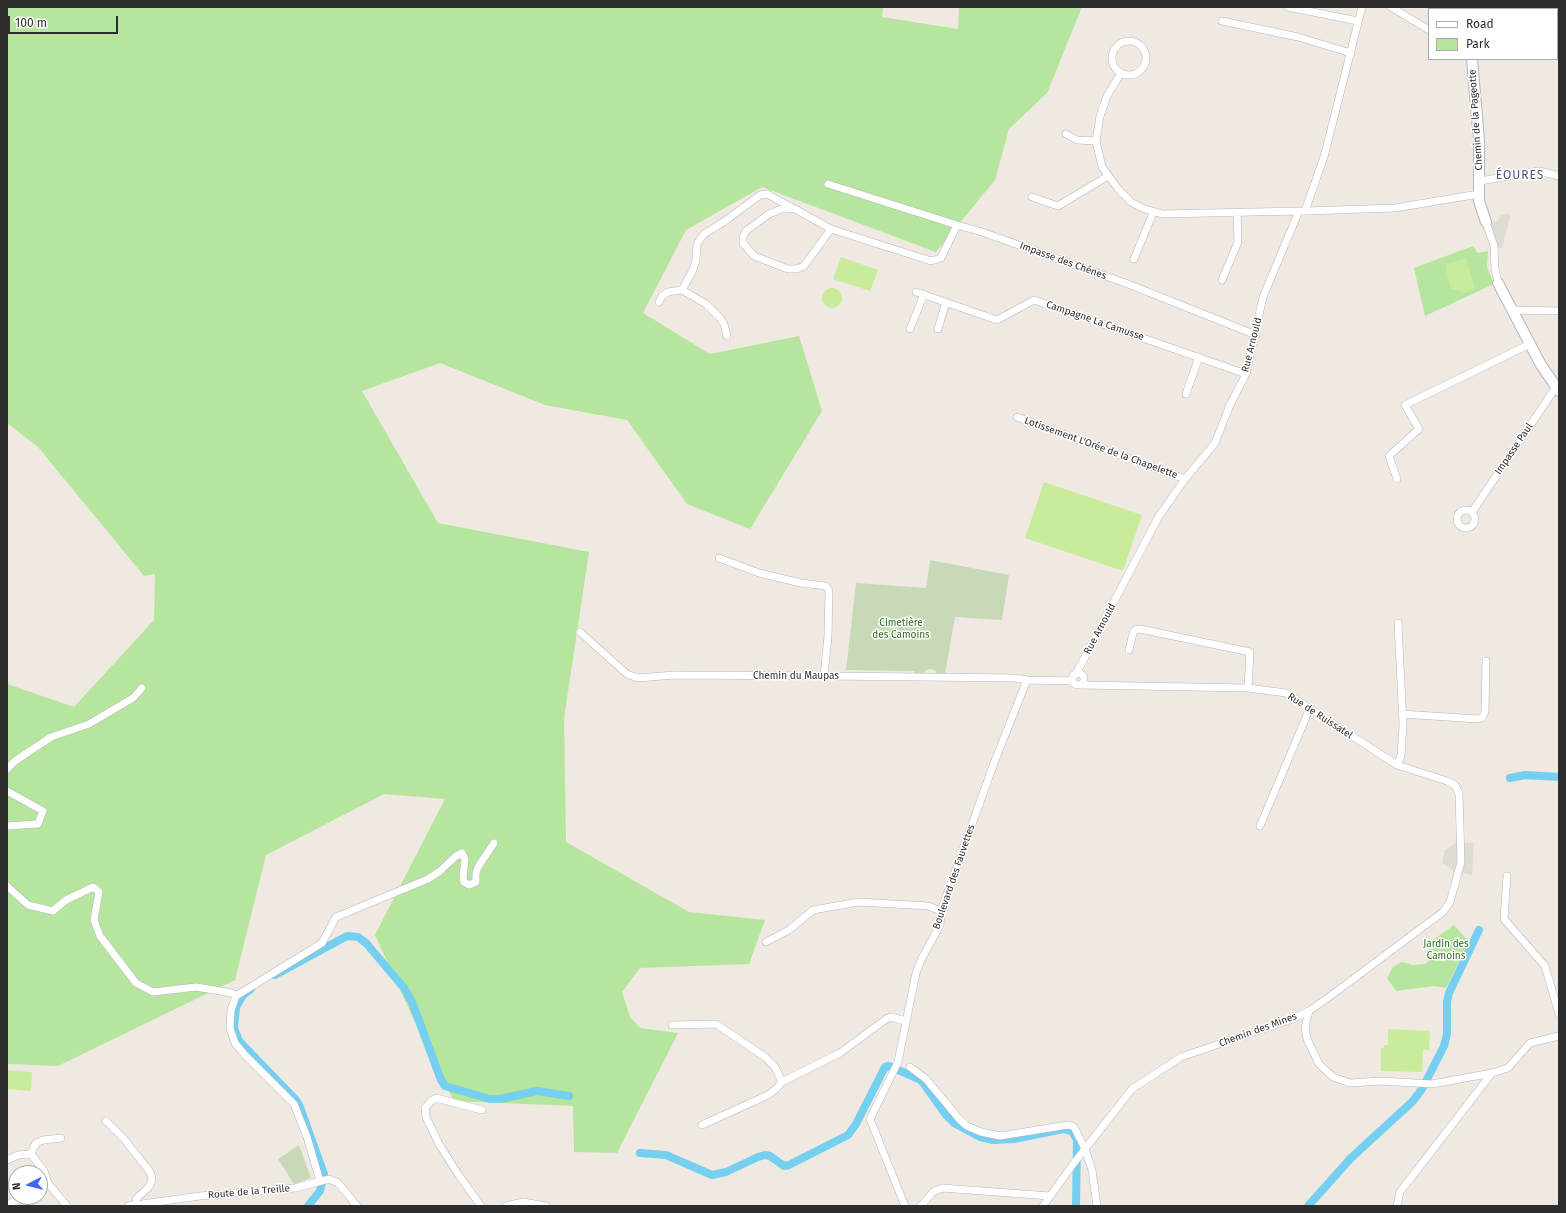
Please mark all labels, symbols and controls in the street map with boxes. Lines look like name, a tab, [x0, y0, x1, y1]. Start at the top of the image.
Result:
scale bar	[10, 8, 120, 34]
legend	[1428, 8, 1558, 60]
text: 100 m	[15, 16, 47, 30]
text: Road	[1466, 17, 1494, 31]
text: Park	[1466, 37, 1490, 51]
street label: Chemin de la Pageotte	[1466, 69, 1486, 171]
district label: ÉOURES	[1496, 169, 1544, 183]
street label: Impasse des Chênes	[1018, 240, 1108, 282]
street label: Campagne La Camusse	[1044, 299, 1146, 343]
street label: Rue Arnould	[1239, 316, 1265, 374]
street label: Lotissement L'Orée de la Chapelette	[1023, 415, 1179, 481]
street label: Impasse Paul	[1492, 421, 1536, 477]
street label: Rue Arnould	[1082, 601, 1118, 657]
park label: Cimetière des Camoins	[872, 617, 930, 640]
street label: Chemin du Maupas	[753, 670, 839, 682]
street label: Rue de Ruissatel	[1285, 691, 1355, 741]
street label: Boulevard des Fauvettes	[930, 823, 978, 931]
park label: Jardin des Camoins	[1423, 938, 1469, 962]
street label: Chemin des Mines	[1217, 1010, 1299, 1050]
north arrow	[8, 1165, 48, 1205]
text: N	[10, 1182, 23, 1191]
street label: Route de la Treille	[208, 1182, 290, 1202]

